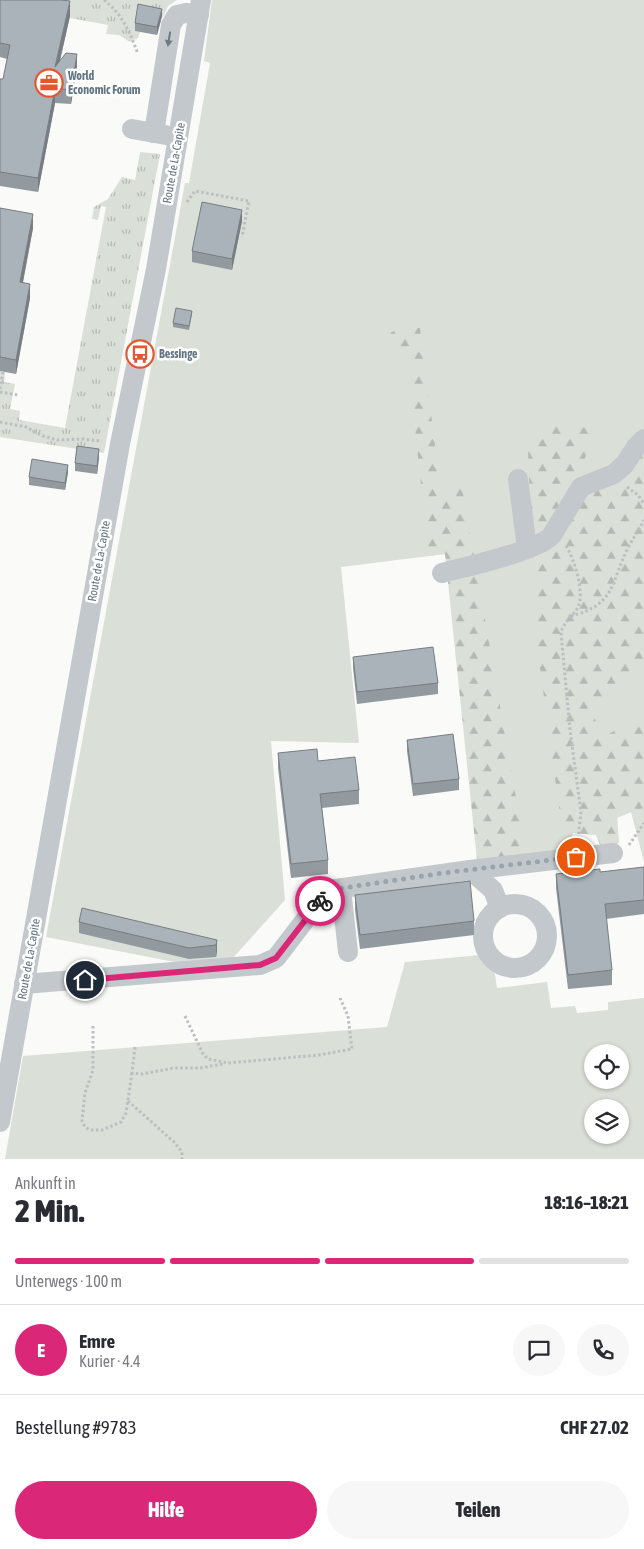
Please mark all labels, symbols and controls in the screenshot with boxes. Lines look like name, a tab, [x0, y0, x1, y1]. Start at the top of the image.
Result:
one-way arrow	[165, 31, 173, 47]
office icon: World Economic Forum	[34, 68, 64, 98]
place label: World Economic Forum	[67, 69, 141, 97]
street label: Route de La-Capite	[160, 121, 188, 205]
bus stop icon: Bessinge	[125, 339, 155, 369]
place label: Bessinge	[159, 347, 198, 361]
street label: Route de La-Capite	[85, 519, 113, 603]
pin	[555, 836, 597, 878]
icon: bag	[562, 843, 590, 871]
courier	[295, 876, 345, 926]
icon: bike	[306, 887, 334, 915]
street label: Route de La-Capite	[15, 917, 43, 1001]
pin	[64, 959, 106, 1001]
icon: home	[71, 966, 99, 994]
map controls	[584, 1044, 629, 1144]
button: locate	[584, 1044, 629, 1089]
button: layers	[584, 1099, 629, 1144]
text: Ankunft in	[15, 1174, 76, 1192]
text: 18:16–18:21	[544, 1191, 629, 1213]
text: 2 Min.	[15, 1192, 84, 1229]
text: Unterwegs · 100 m	[15, 1272, 122, 1290]
button: chat	[513, 1324, 565, 1376]
button: phone	[577, 1324, 629, 1376]
text: Emre	[79, 1330, 115, 1352]
text: E	[37, 1339, 45, 1361]
text: Kurier · 4.4	[79, 1352, 141, 1370]
text: Bestellung #9783	[15, 1416, 137, 1438]
text: CHF 27.02	[560, 1416, 629, 1438]
button: Hilfe	[15, 1481, 317, 1539]
button: Teilen	[327, 1481, 629, 1539]

